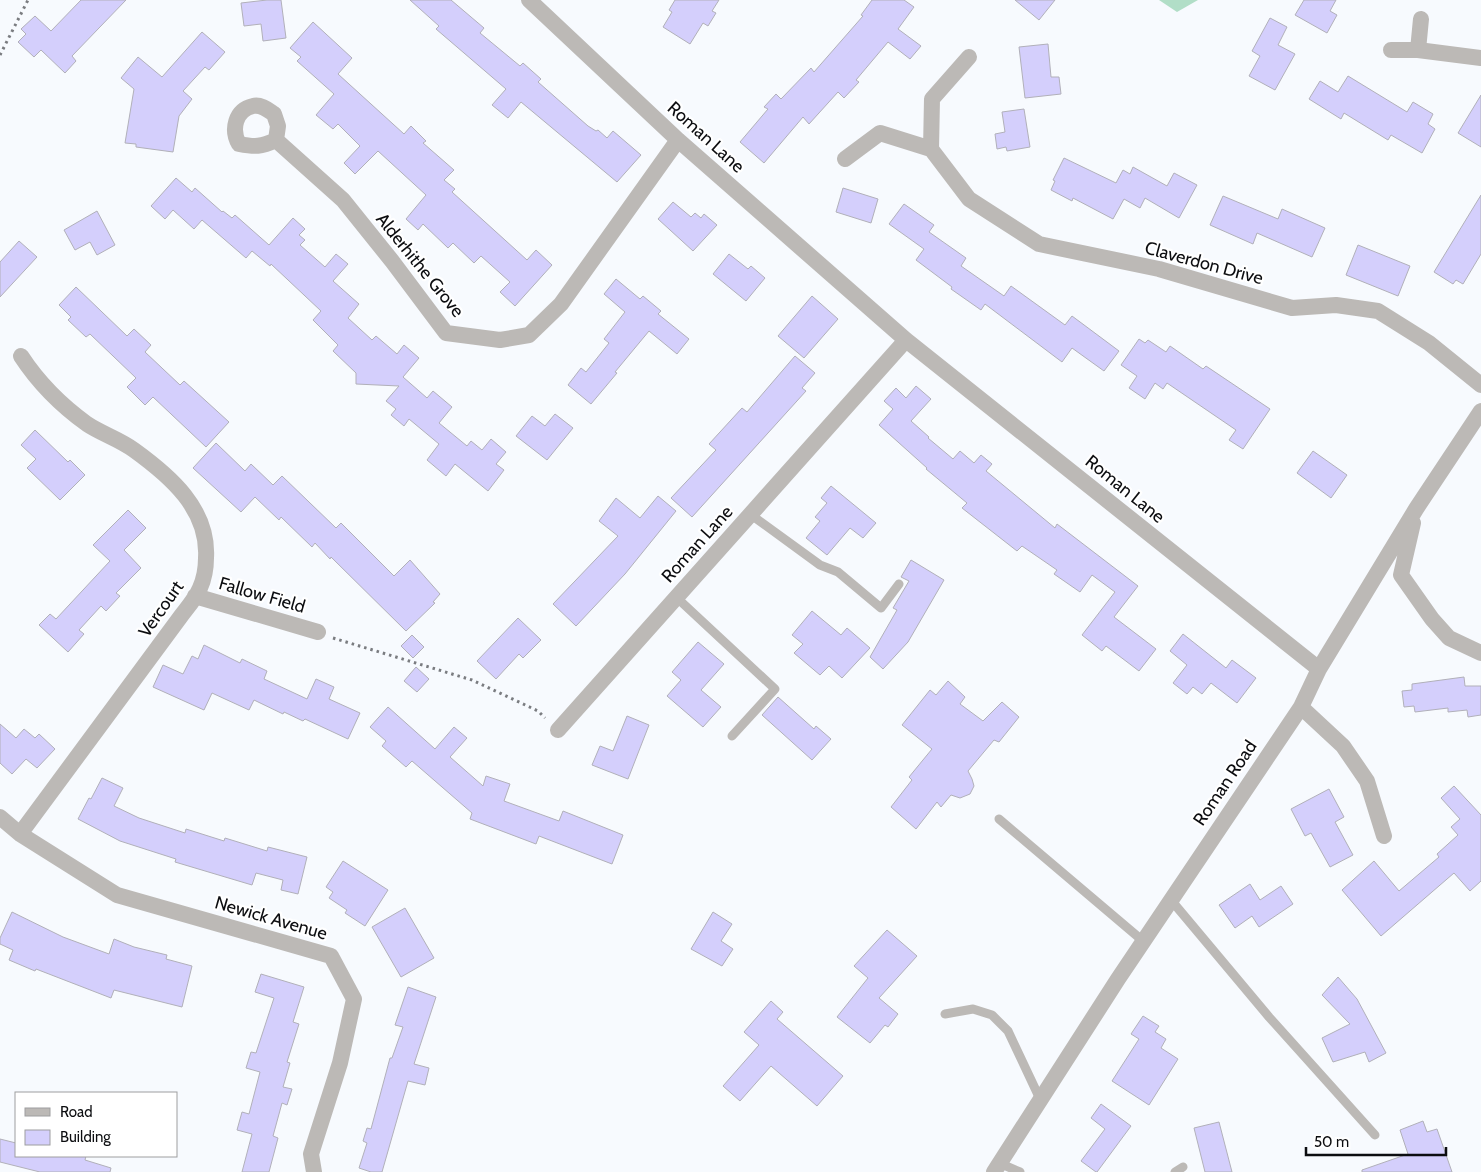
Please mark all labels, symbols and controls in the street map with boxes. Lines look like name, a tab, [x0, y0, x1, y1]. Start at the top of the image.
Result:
street label: Roman Lane	[663, 97, 749, 177]
street label: Alderhithe Grove	[371, 208, 469, 322]
street label: Claverdon Drive	[1143, 237, 1265, 289]
street label: Roman Lane	[1081, 450, 1169, 528]
street label: Roman Lane	[657, 501, 737, 587]
street label: Fallow Field	[216, 572, 308, 618]
street label: Vercourt	[134, 577, 188, 641]
street label: Roman Road	[1188, 736, 1262, 830]
street label: Newick Avenue	[212, 891, 330, 945]
legend	[15, 1092, 178, 1157]
text: Road	[60, 1103, 93, 1121]
scale bar	[1306, 1124, 1446, 1156]
text: Building	[60, 1128, 111, 1146]
text: 50 m	[1314, 1133, 1349, 1151]

